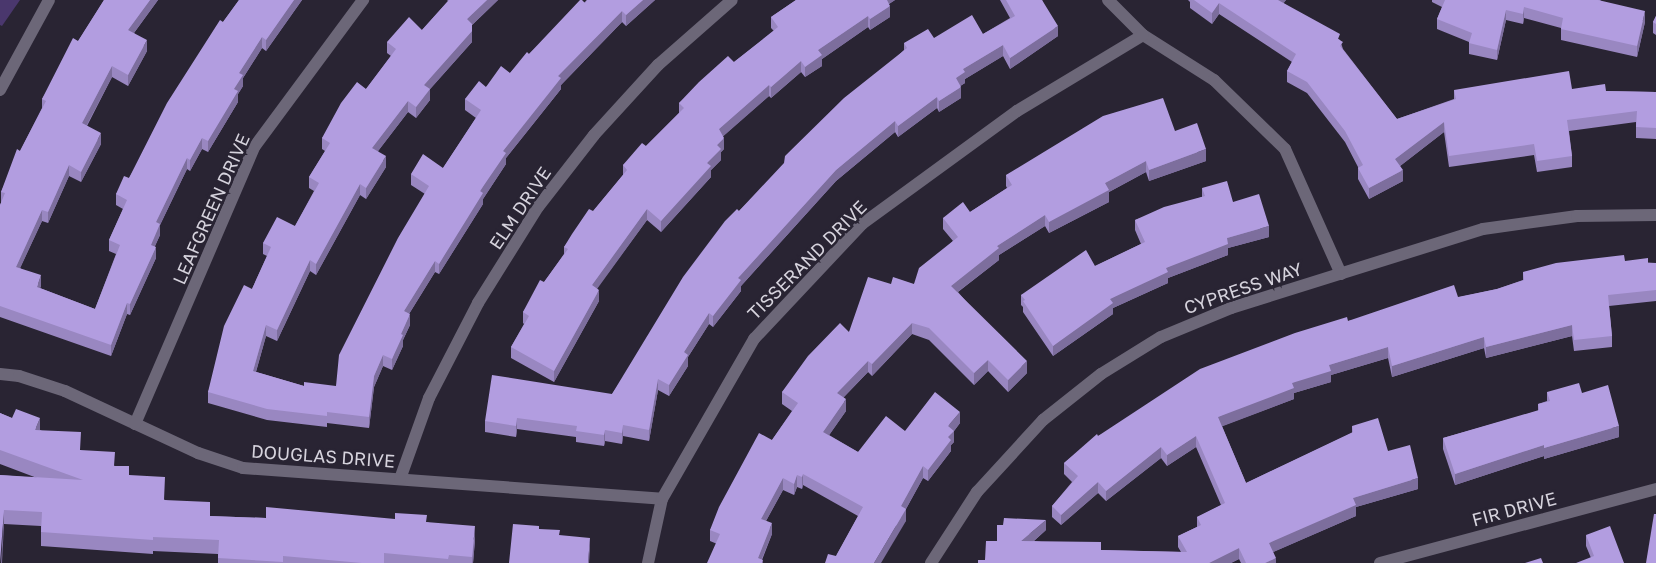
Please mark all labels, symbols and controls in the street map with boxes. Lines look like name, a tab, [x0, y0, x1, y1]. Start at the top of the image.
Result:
street label: LEAFGREEN DRIVE	[168, 130, 254, 288]
street label: ELM DRIVE	[485, 163, 555, 253]
street label: TISSERAND DRIVE	[743, 196, 871, 324]
street label: CYPRESS WAY	[1181, 258, 1305, 318]
street label: DOUGLAS DRIVE	[250, 440, 396, 472]
street label: FIR DRIVE	[1469, 487, 1559, 531]

